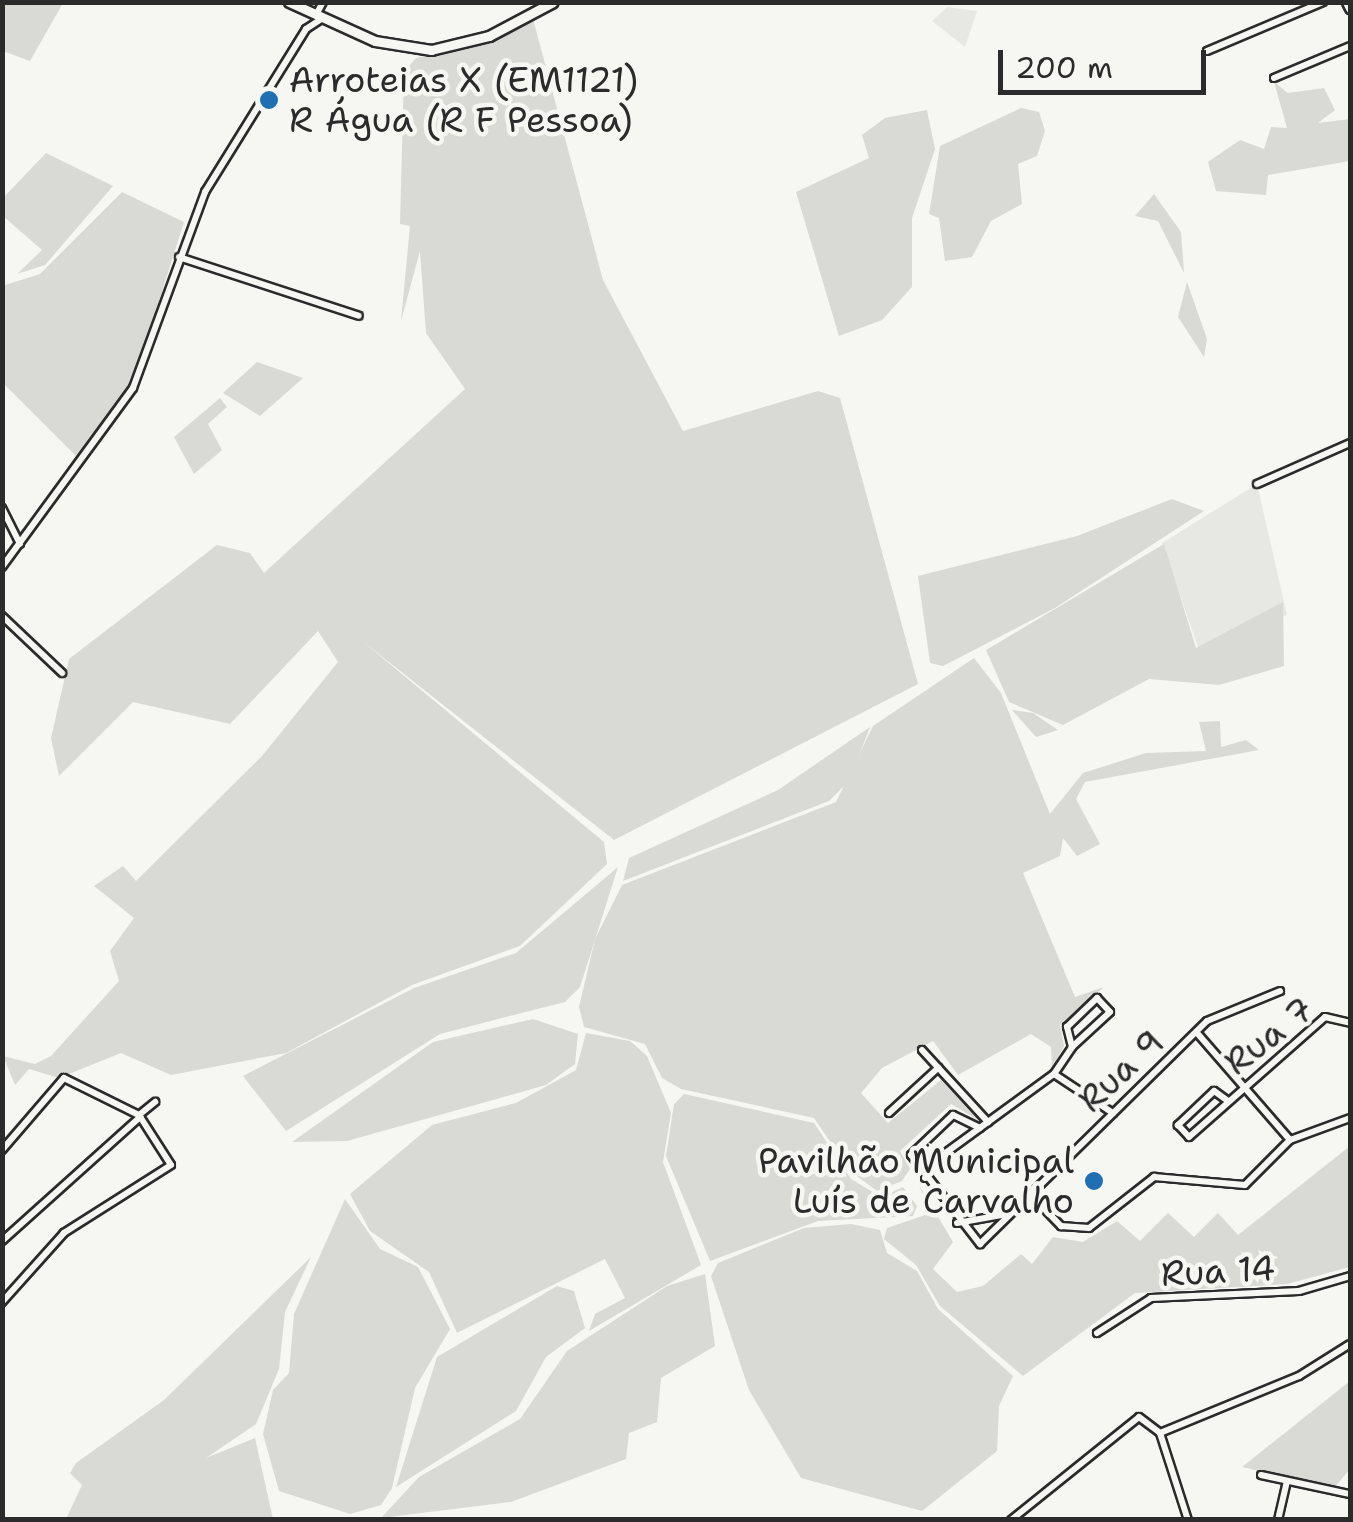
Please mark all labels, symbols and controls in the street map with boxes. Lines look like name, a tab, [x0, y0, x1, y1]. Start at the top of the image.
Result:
scale bar	[1003, 30, 1210, 92]
text: 200 m	[1015, 47, 1113, 88]
place label: Arroteias X (EM1121) R Água (R F Pessoa)	[289, 59, 638, 141]
marker: Arroteias X (EM1121) R Água (R F Pessoa)	[258, 89, 280, 111]
street label: Rua 7	[1216, 988, 1322, 1084]
street label: Rua 9	[1070, 1021, 1172, 1121]
place label: Pavilhão Municipal Luís de Carvalho	[758, 1140, 1074, 1222]
marker: Pavilhão Municipal Luís de Carvalho	[1083, 1170, 1105, 1192]
street label: Rua 14	[1160, 1247, 1276, 1295]

